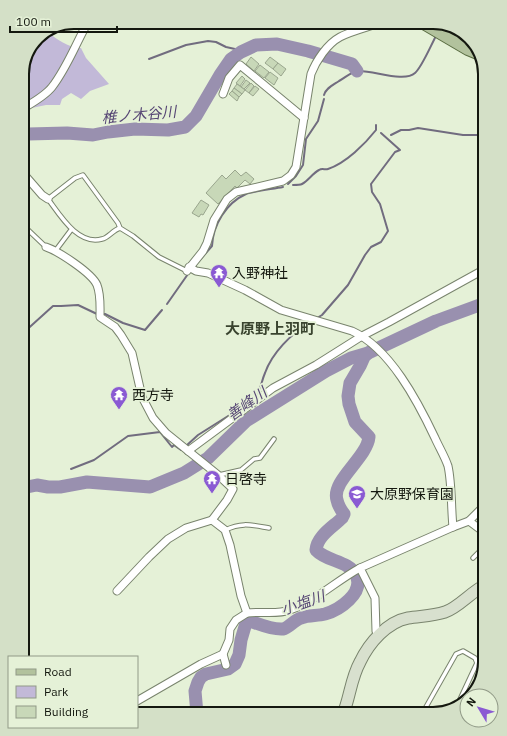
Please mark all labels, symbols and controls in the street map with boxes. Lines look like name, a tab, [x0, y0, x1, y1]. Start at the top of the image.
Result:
scale bar	[10, 8, 117, 34]
text: 100 m	[16, 14, 51, 29]
water label: 椎ノ木谷川	[101, 102, 179, 127]
temple icon: 入野神社	[209, 263, 229, 288]
place label: 入野神社	[232, 264, 288, 282]
district label: 大原野上羽町	[225, 319, 315, 338]
water label: 善峰川	[223, 382, 272, 425]
temple icon: 西方寺	[109, 385, 129, 410]
place label: 西方寺	[132, 386, 174, 404]
temple icon: 日啓寺	[202, 469, 222, 494]
place label: 日啓寺	[225, 470, 267, 488]
school or university icon: 大原野保育園	[347, 484, 367, 509]
place label: 大原野保育園	[370, 485, 454, 503]
water label: 小塩川	[278, 586, 329, 619]
legend	[8, 656, 138, 728]
text: Road	[44, 664, 72, 679]
text: Park	[44, 684, 69, 699]
north arrow	[459, 688, 499, 728]
text: N	[463, 694, 479, 709]
text: Building	[44, 704, 89, 719]

